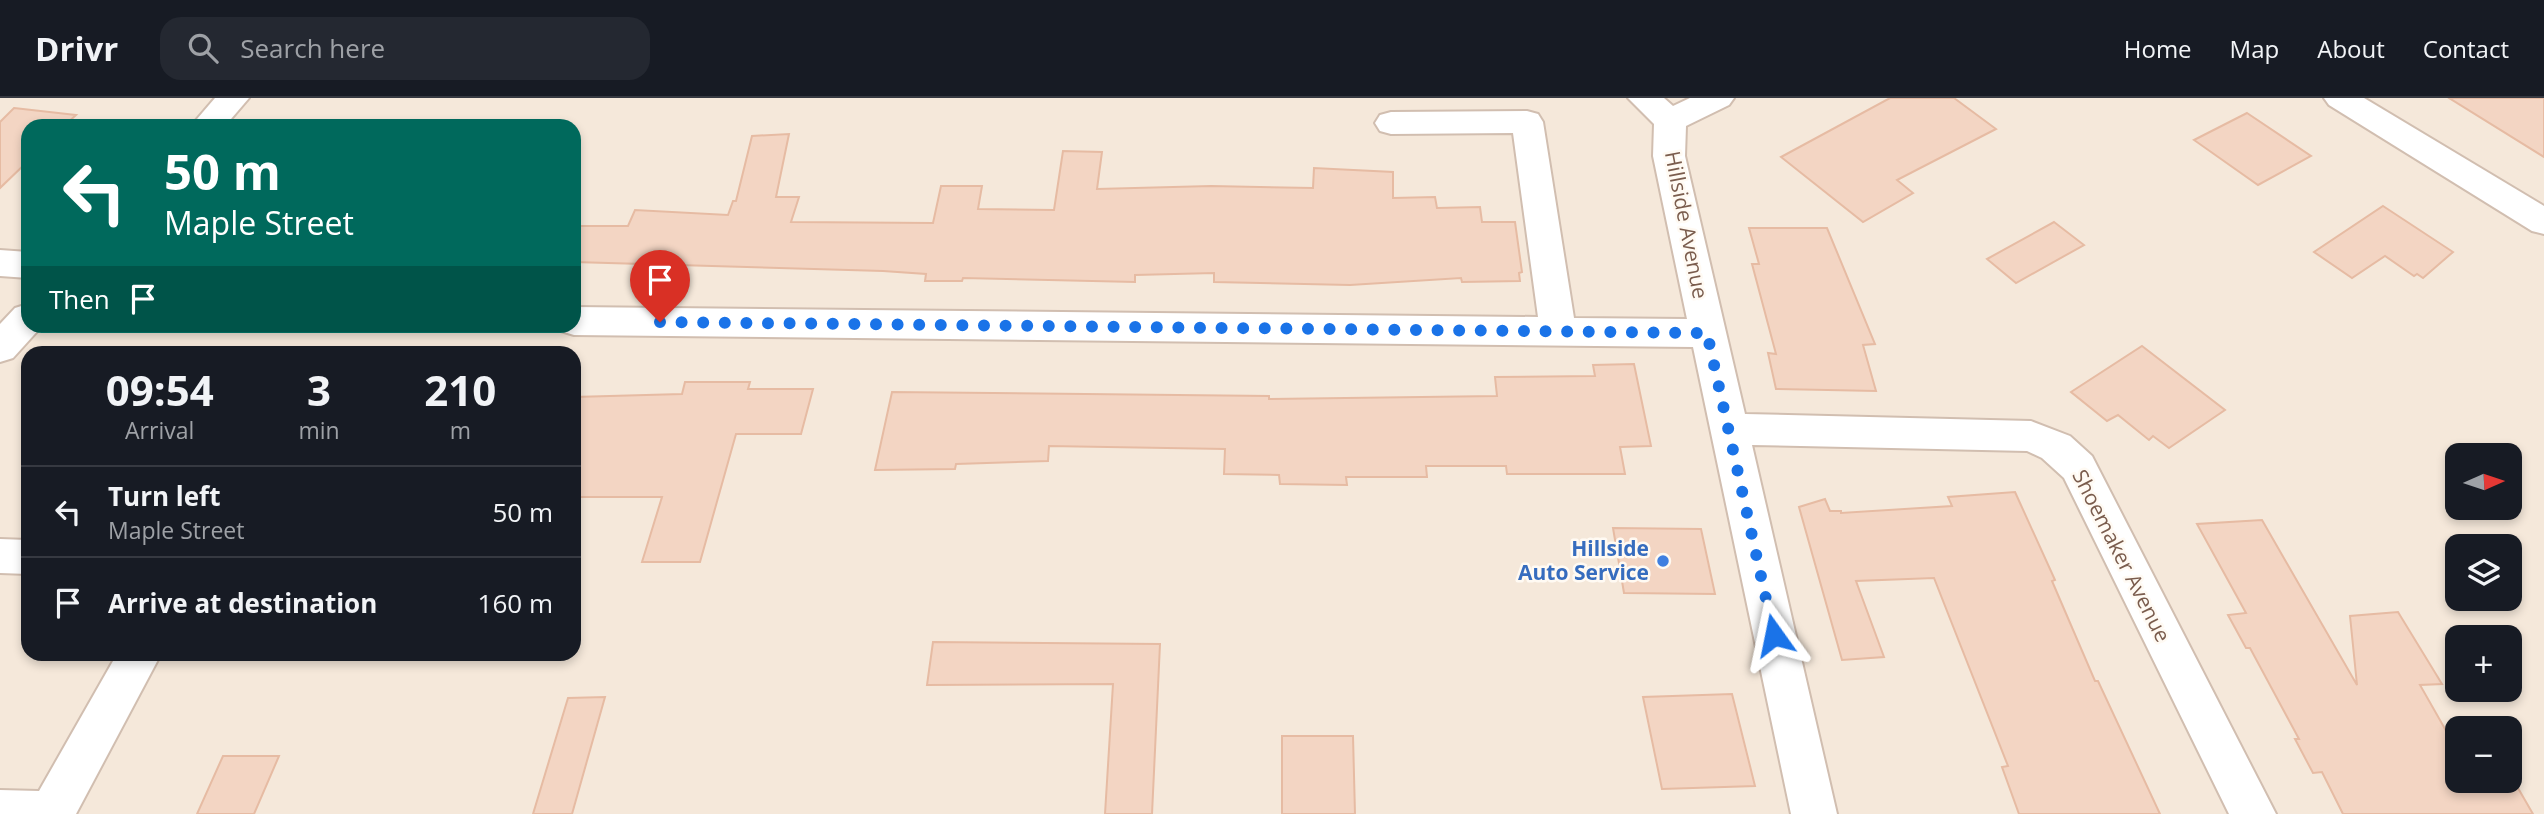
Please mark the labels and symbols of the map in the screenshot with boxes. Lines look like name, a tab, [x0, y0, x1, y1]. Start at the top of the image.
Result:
street label: Hillside Avenue	[1659, 149, 1715, 301]
pin	[630, 250, 690, 322]
north arrow	[2445, 443, 2522, 520]
street label: Shoemaker Avenue	[2066, 465, 2177, 647]
place label: Hillside Auto Service	[1518, 534, 1649, 586]
marker: Hillside Auto Service	[1655, 553, 1671, 569]
position arrow	[1737, 598, 1811, 672]

